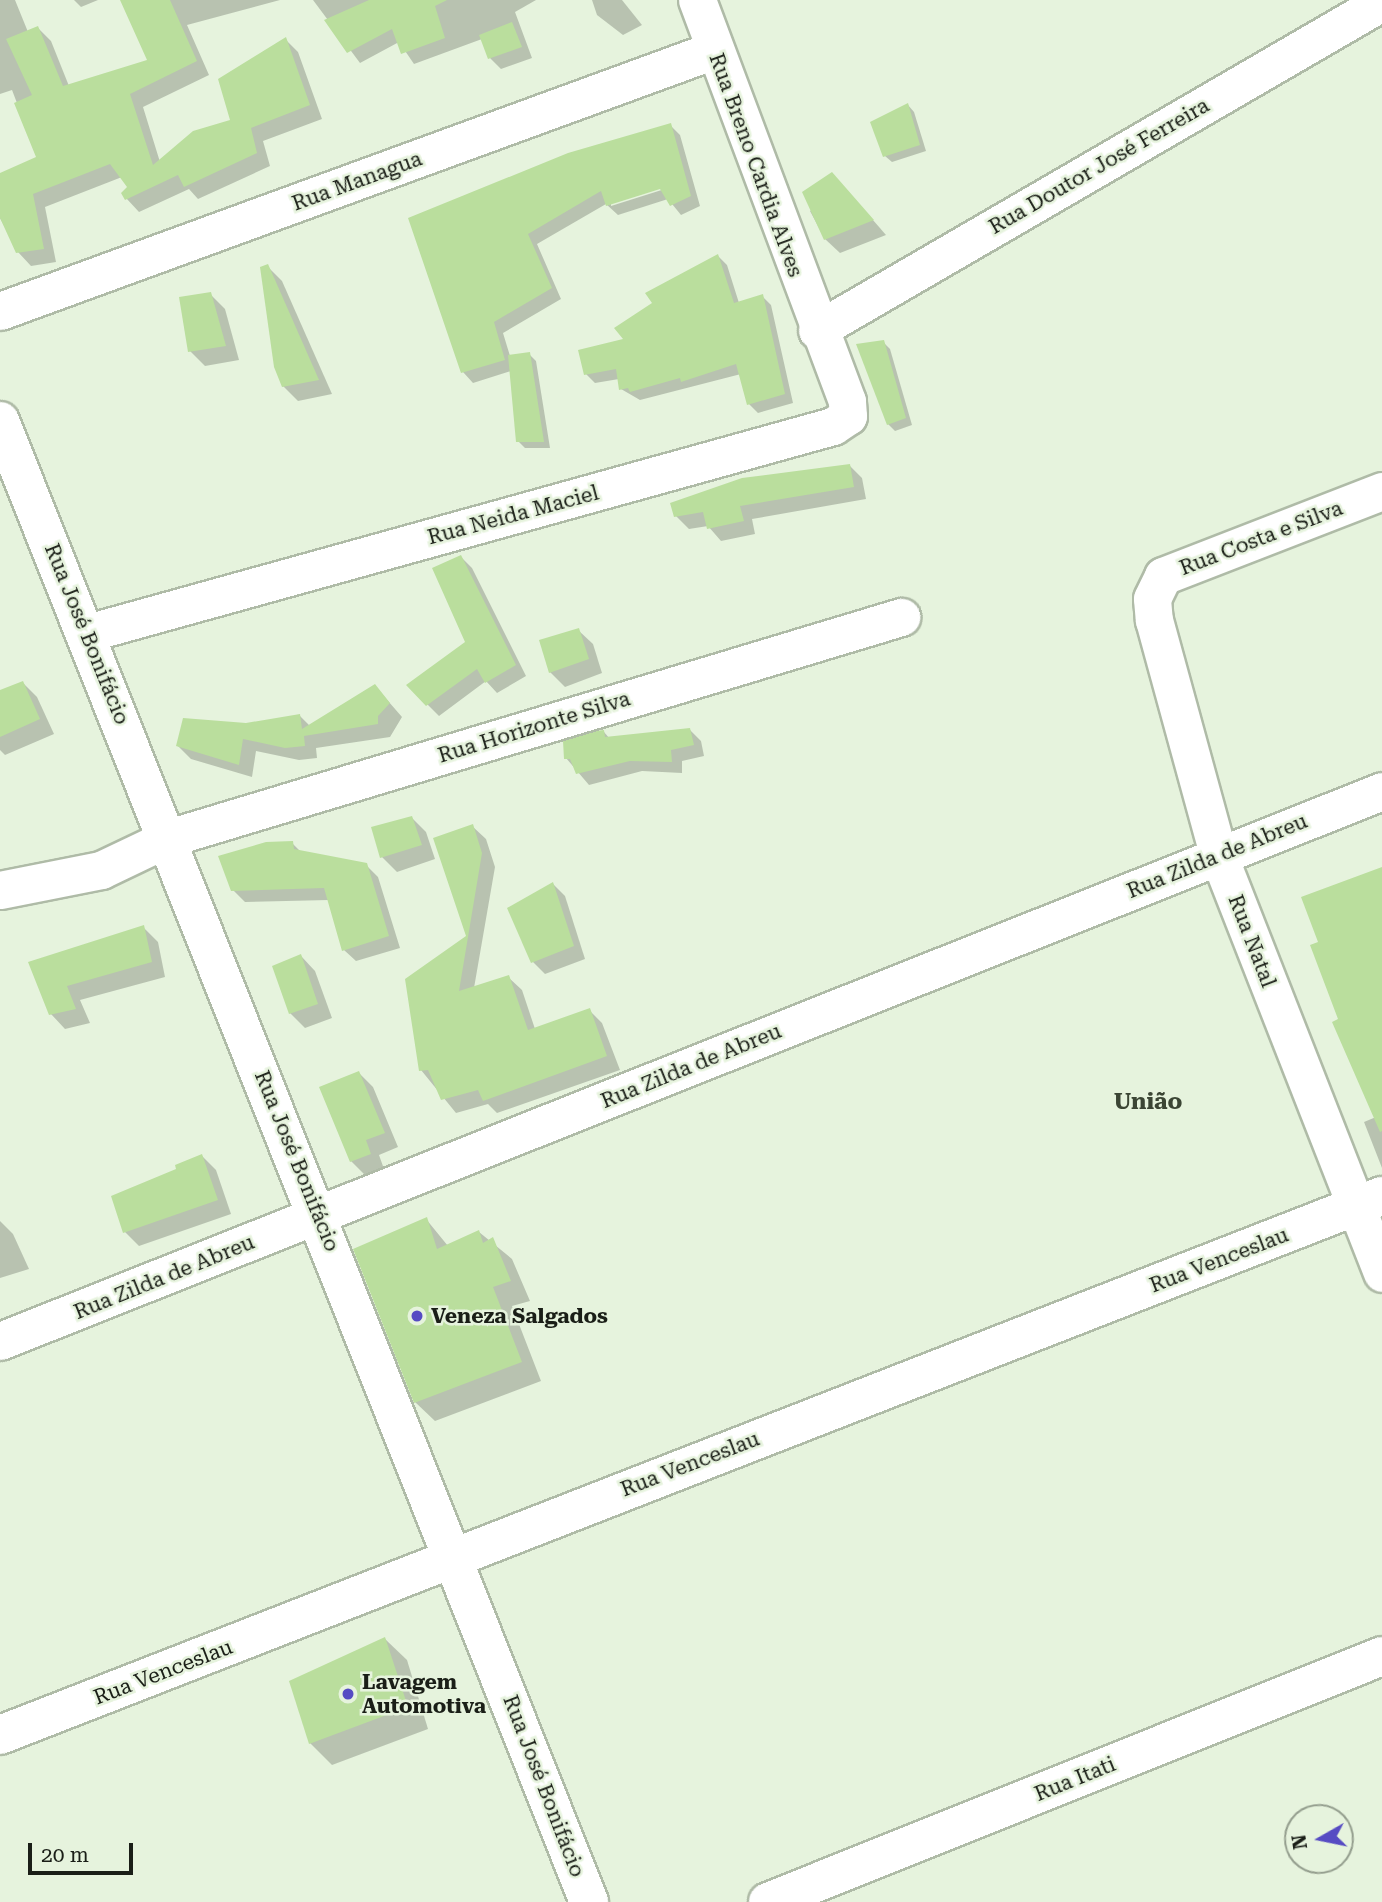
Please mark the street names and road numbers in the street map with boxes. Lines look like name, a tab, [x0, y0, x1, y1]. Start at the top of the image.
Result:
street label: Rua Breno Cardia Alves	[704, 50, 808, 280]
street label: Rua Doutor José Ferreira	[984, 93, 1214, 239]
street label: Rua Managua	[289, 146, 425, 216]
street label: Rua Neida Maciel	[425, 480, 601, 550]
street label: Rua Costa e Silva	[1176, 495, 1346, 581]
street label: Rua José Bonifácio	[39, 540, 135, 728]
street label: Rua Horizonte Silva	[435, 686, 633, 768]
street label: Rua Zilda de Abreu	[1123, 808, 1311, 904]
street label: Rua Natal	[1223, 891, 1281, 991]
street label: Rua Zilda de Abreu	[597, 1018, 785, 1114]
street label: Rua José Bonifácio	[249, 1067, 345, 1255]
street label: Rua Venceslau	[1146, 1222, 1292, 1298]
street label: Rua Zilda de Abreu	[70, 1229, 258, 1325]
street label: Rua Venceslau	[617, 1426, 763, 1502]
street label: Rua Venceslau	[90, 1634, 236, 1710]
street label: Rua José Bonifácio	[498, 1691, 590, 1881]
street label: Rua Itati	[1031, 1751, 1119, 1807]

